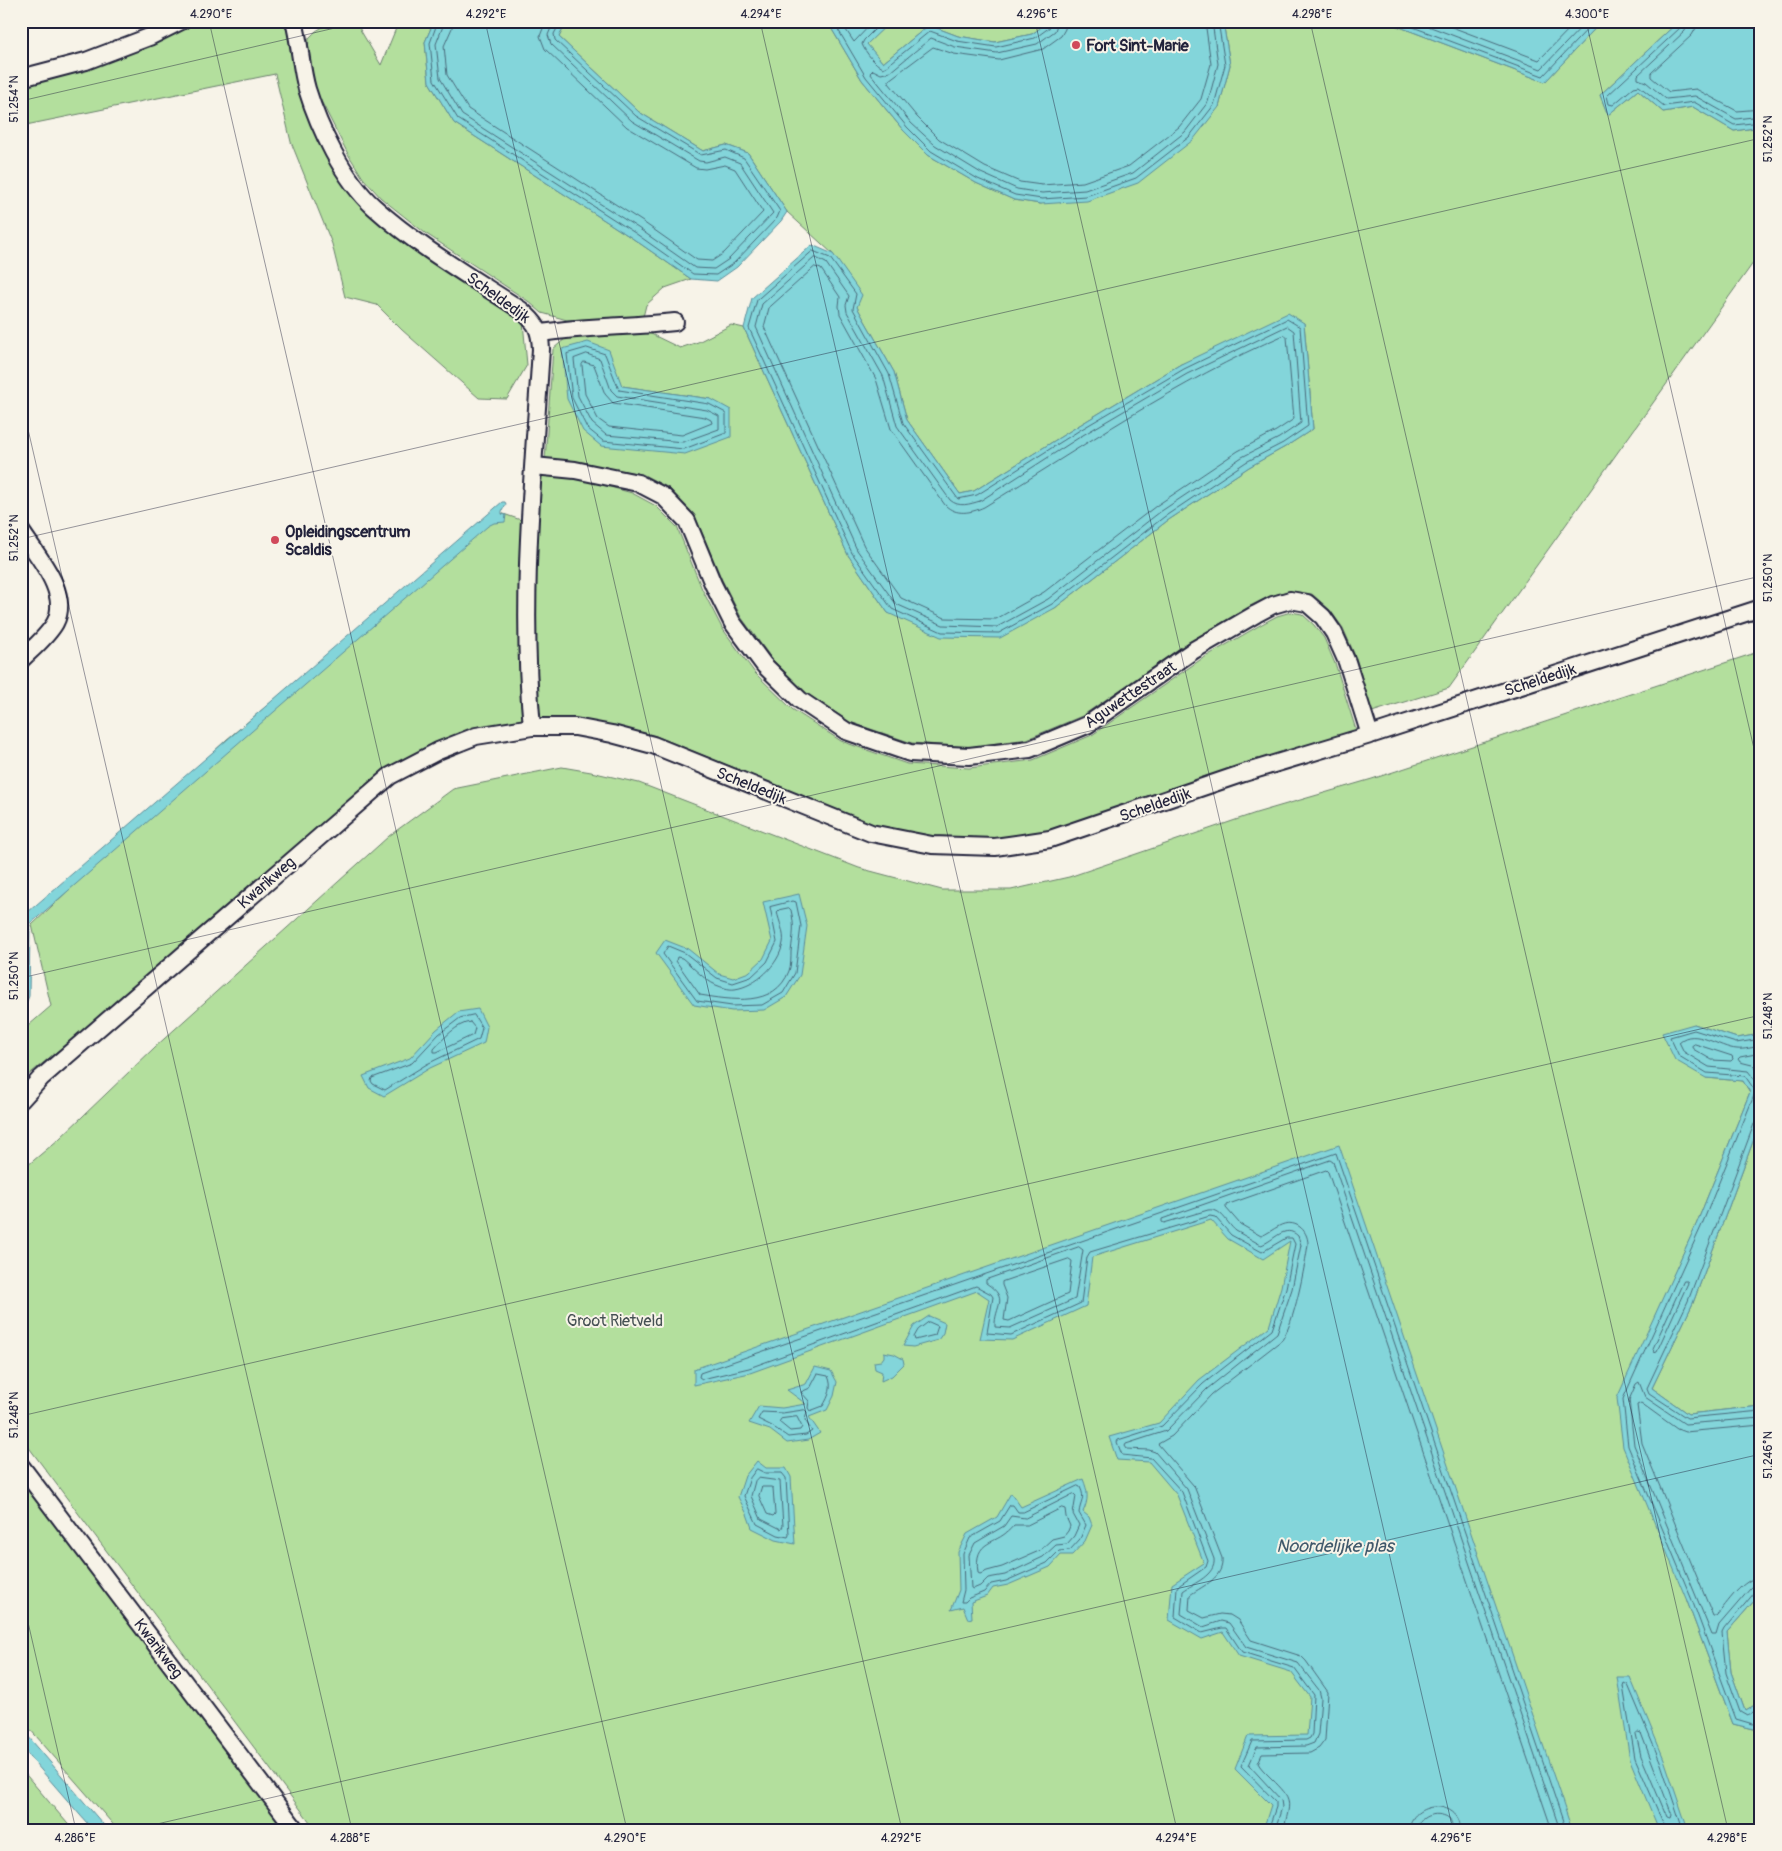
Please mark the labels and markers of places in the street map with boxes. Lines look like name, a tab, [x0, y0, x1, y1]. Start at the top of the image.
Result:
place label: Fort Sint-Marie	[1086, 36, 1190, 56]
marker: Fort Sint-Marie	[1070, 39, 1082, 51]
place label: Opleidingscentrum Scaldis	[285, 522, 411, 560]
marker: Opleidingscentrum Scaldis	[269, 534, 281, 546]

